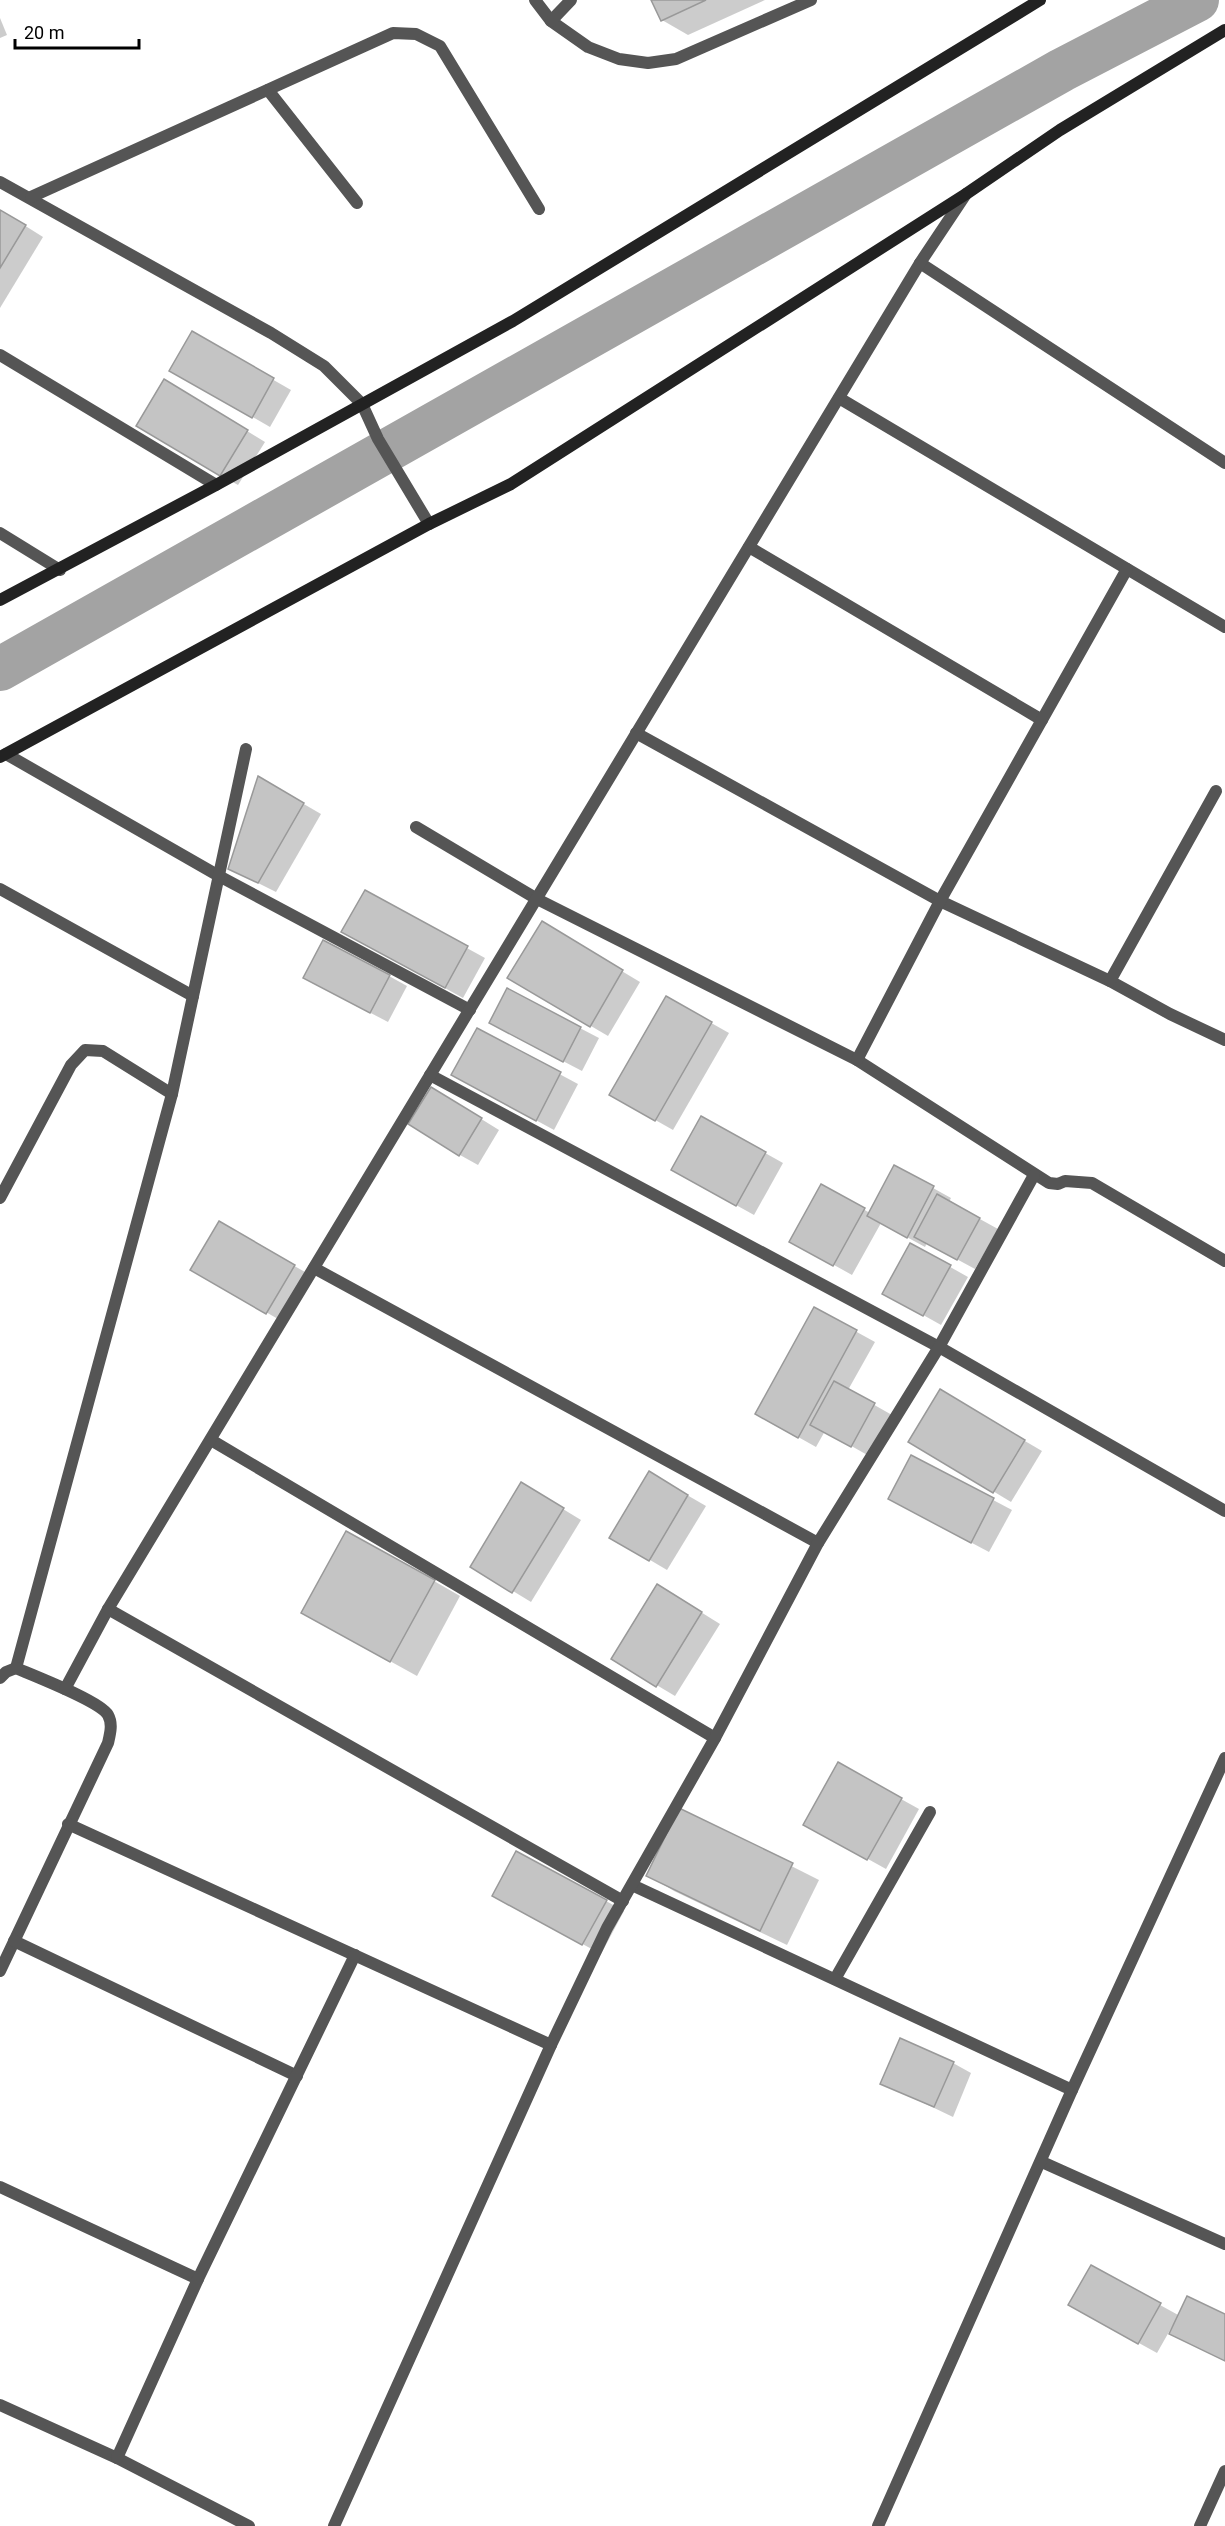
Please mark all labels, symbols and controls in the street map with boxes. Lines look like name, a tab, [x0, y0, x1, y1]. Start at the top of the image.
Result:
scale bar	[15, 12, 140, 50]
text: 20 m	[24, 22, 64, 43]

